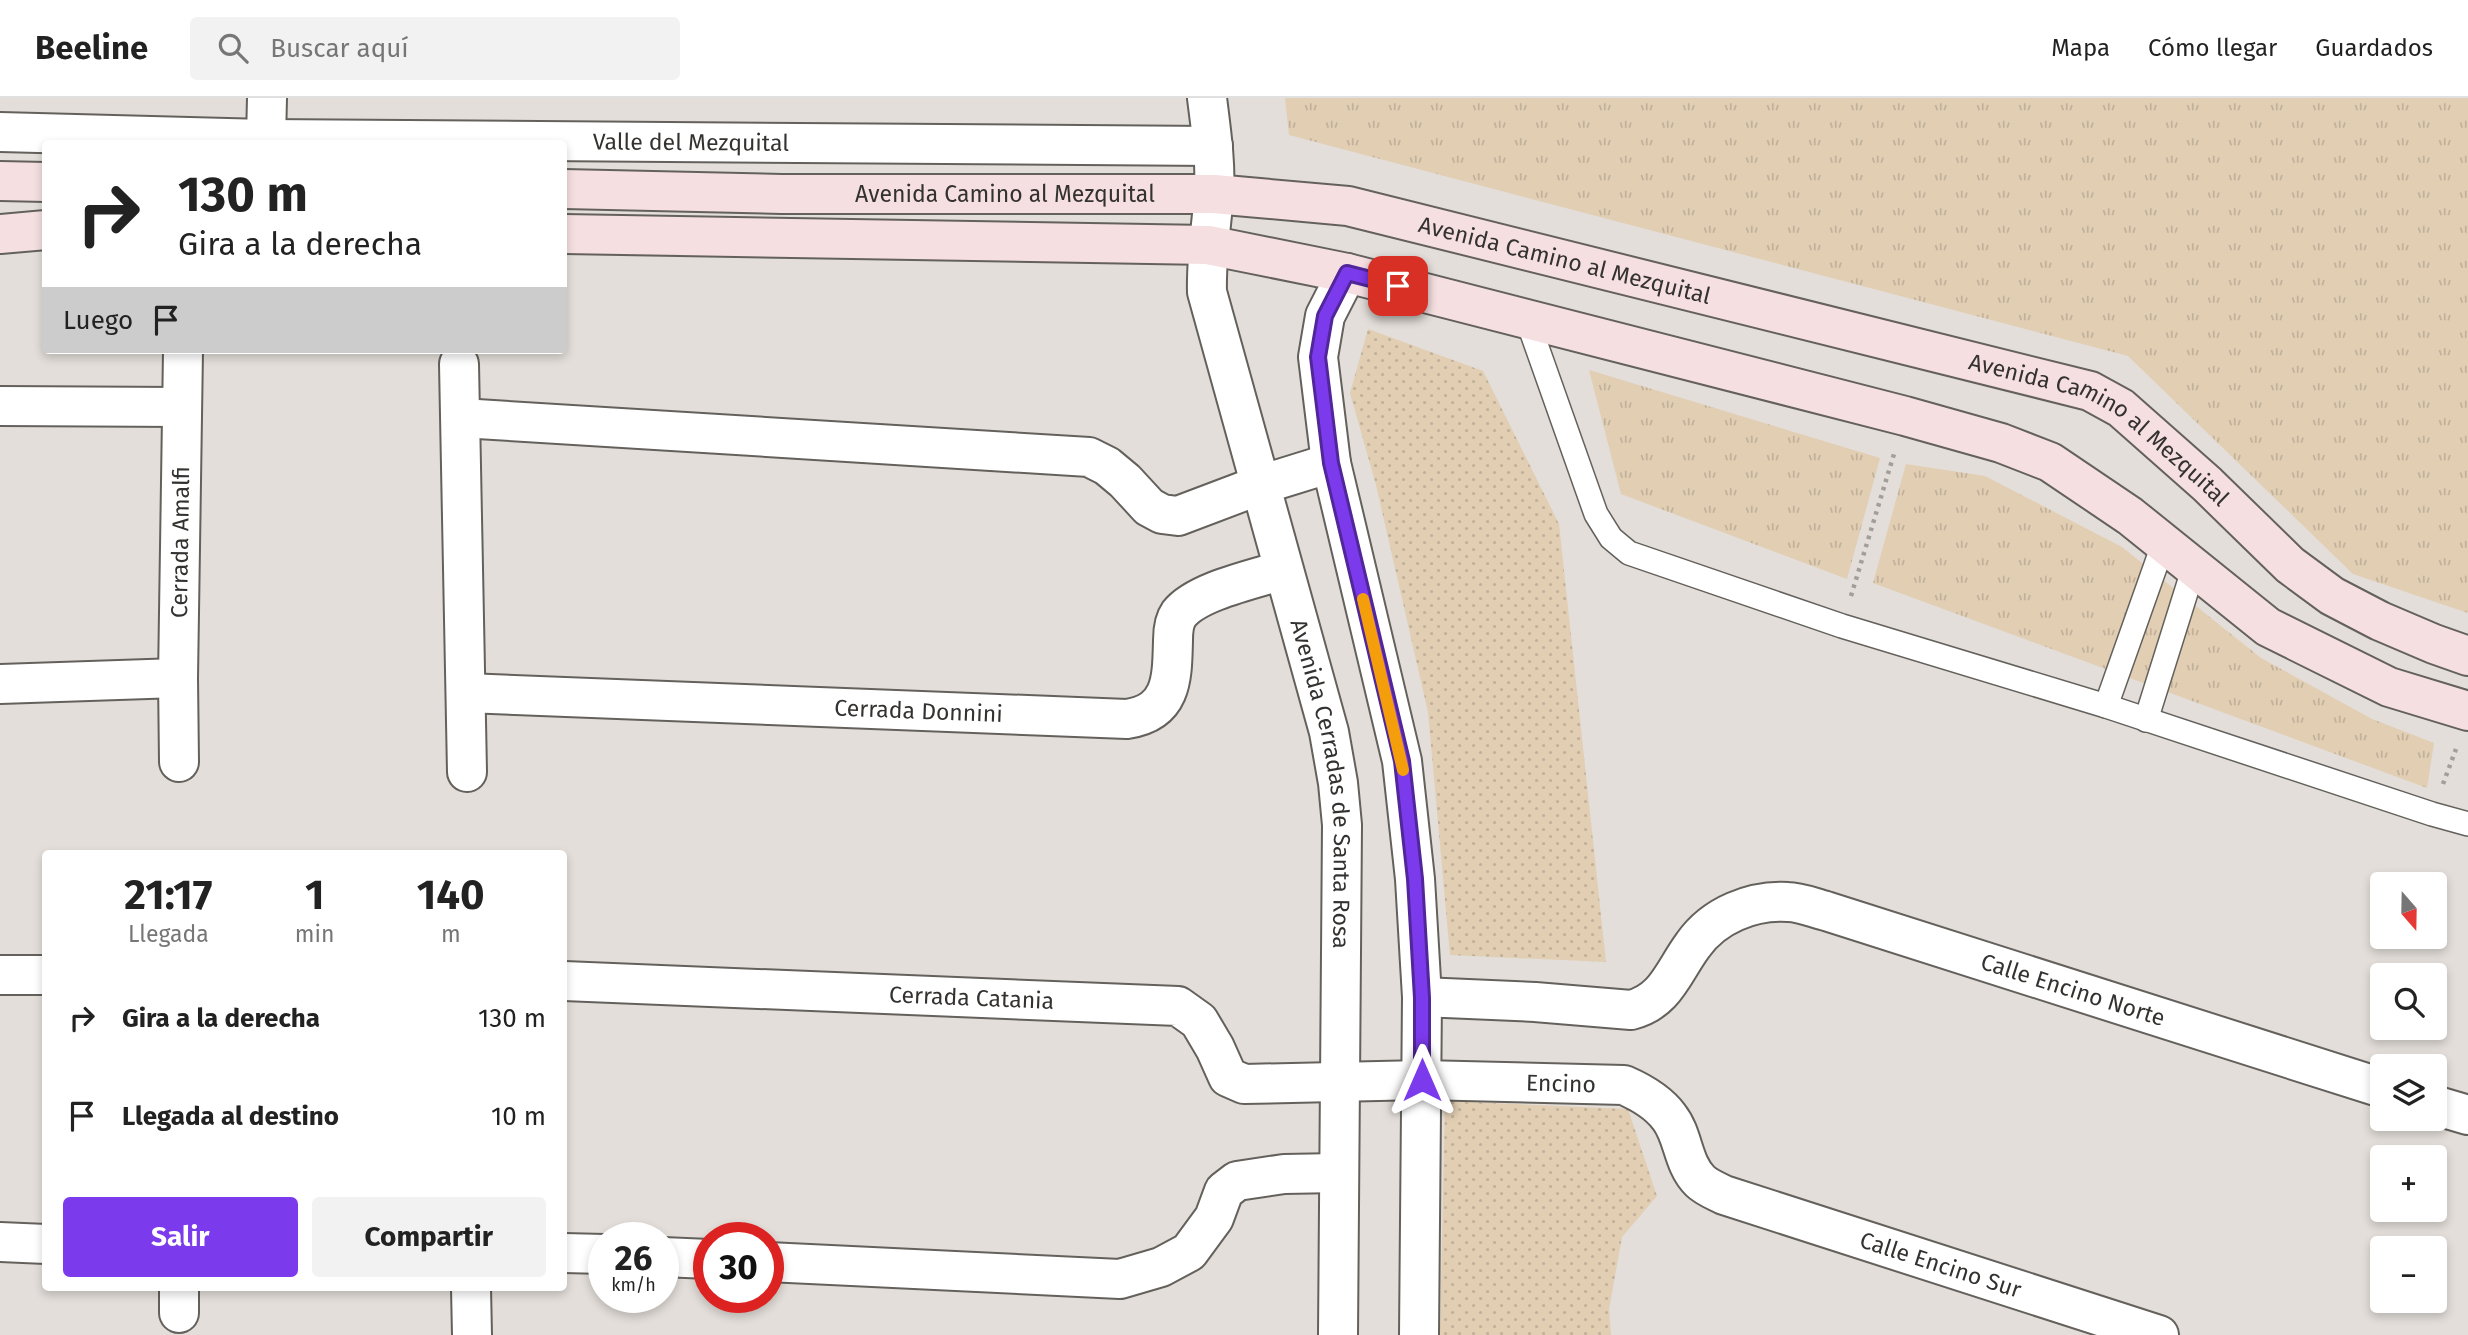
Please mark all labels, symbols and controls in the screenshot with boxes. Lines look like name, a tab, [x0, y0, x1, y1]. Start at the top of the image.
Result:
search box	[190, 17, 680, 80]
text: Beeline	[35, 28, 148, 68]
icon: search	[214, 29, 252, 67]
text: Buscar aquí	[270, 33, 409, 64]
text: Mapa	[2051, 34, 2110, 62]
text: Cómo llegar	[2148, 34, 2277, 62]
text: Guardados	[2315, 34, 2433, 62]
street label: Valle del Mezquital	[593, 127, 789, 157]
text: 130 m	[178, 165, 308, 224]
icon: right	[63, 168, 154, 259]
street label: Avenida Camino al Mezquital	[855, 180, 1155, 208]
street label: Avenida Camino al Mezquital	[1416, 210, 1714, 310]
text: Gira a la derecha	[178, 225, 422, 263]
pin	[1368, 256, 1428, 316]
icon: arrive	[1379, 267, 1417, 305]
icon: arrive	[147, 301, 185, 339]
text: Luego	[63, 305, 133, 336]
street label: Avenida Camino al Mezquital	[1966, 347, 2235, 512]
street label: Cerrada Amalfi	[165, 466, 195, 618]
street label: Avenida Cerradas de Santa Rosa	[1284, 616, 1356, 949]
street label: Cerrada Donnini	[834, 694, 1003, 728]
text: 21:17	[124, 870, 212, 920]
text: 1	[305, 870, 324, 920]
text: 140	[417, 870, 485, 920]
north arrow	[2370, 872, 2446, 948]
map controls	[2370, 872, 2447, 1313]
text: Llegada	[128, 920, 209, 948]
text: min	[295, 920, 334, 948]
text: m	[441, 920, 461, 948]
street label: Calle Encino Norte	[1977, 947, 2169, 1032]
button: search	[2370, 963, 2447, 1040]
street label: Cerrada Catania	[889, 980, 1055, 1015]
icon: right	[63, 999, 101, 1037]
text: Gira a la derecha	[122, 1003, 320, 1034]
text: 130 m	[478, 1003, 546, 1034]
position arrow	[1385, 1043, 1459, 1117]
button: layers	[2370, 1054, 2447, 1131]
street label: Encino	[1526, 1069, 1596, 1098]
icon: arrive	[63, 1097, 101, 1135]
text: Llegada al destino	[122, 1101, 339, 1132]
text: 10 m	[491, 1101, 546, 1132]
button: +	[2370, 1145, 2447, 1222]
button: Salir	[63, 1197, 298, 1277]
button: Compartir	[312, 1197, 546, 1277]
speed limit sign: 30	[693, 1222, 784, 1313]
street label: Calle Encino Sur	[1856, 1226, 2025, 1304]
button: −	[2370, 1236, 2447, 1313]
text: 26	[615, 1237, 652, 1279]
text: km/h	[611, 1274, 656, 1296]

